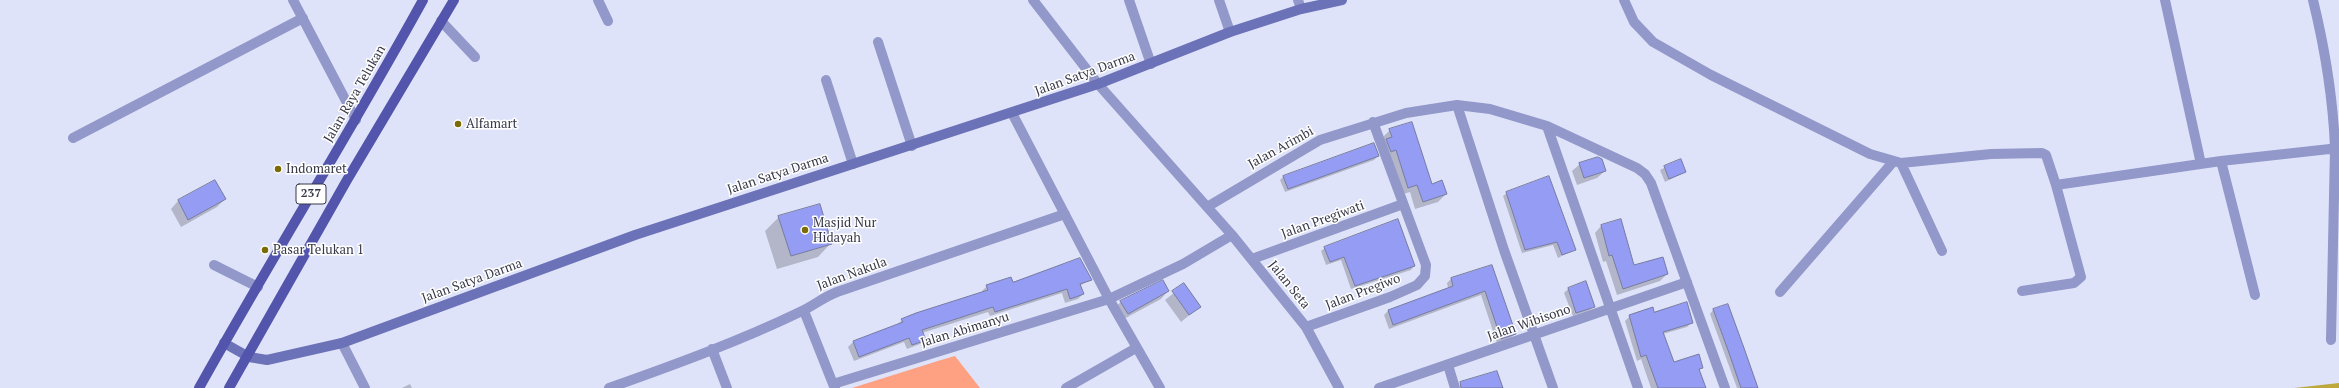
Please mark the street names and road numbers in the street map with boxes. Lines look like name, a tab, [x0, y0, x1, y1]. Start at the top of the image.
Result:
street label: Jalan Raya Telukan	[321, 43, 389, 145]
street label: Jalan Satya Darma	[1033, 49, 1137, 99]
street label: Jalan Arimbi	[1246, 124, 1316, 172]
street label: Jalan Satya Darma	[725, 150, 831, 198]
road number: 237	[296, 184, 326, 204]
street label: Jalan Pregiwati	[1279, 198, 1367, 242]
street label: Jalan Nakula	[815, 254, 889, 294]
street label: Jalan Satya Darma	[420, 256, 524, 306]
street label: Jalan Seta	[1265, 258, 1313, 312]
street label: Jalan Pregiwo	[1323, 271, 1403, 313]
street label: Jalan Wibisono	[1485, 301, 1573, 345]
street label: Jalan Abimanyu	[919, 309, 1011, 351]

